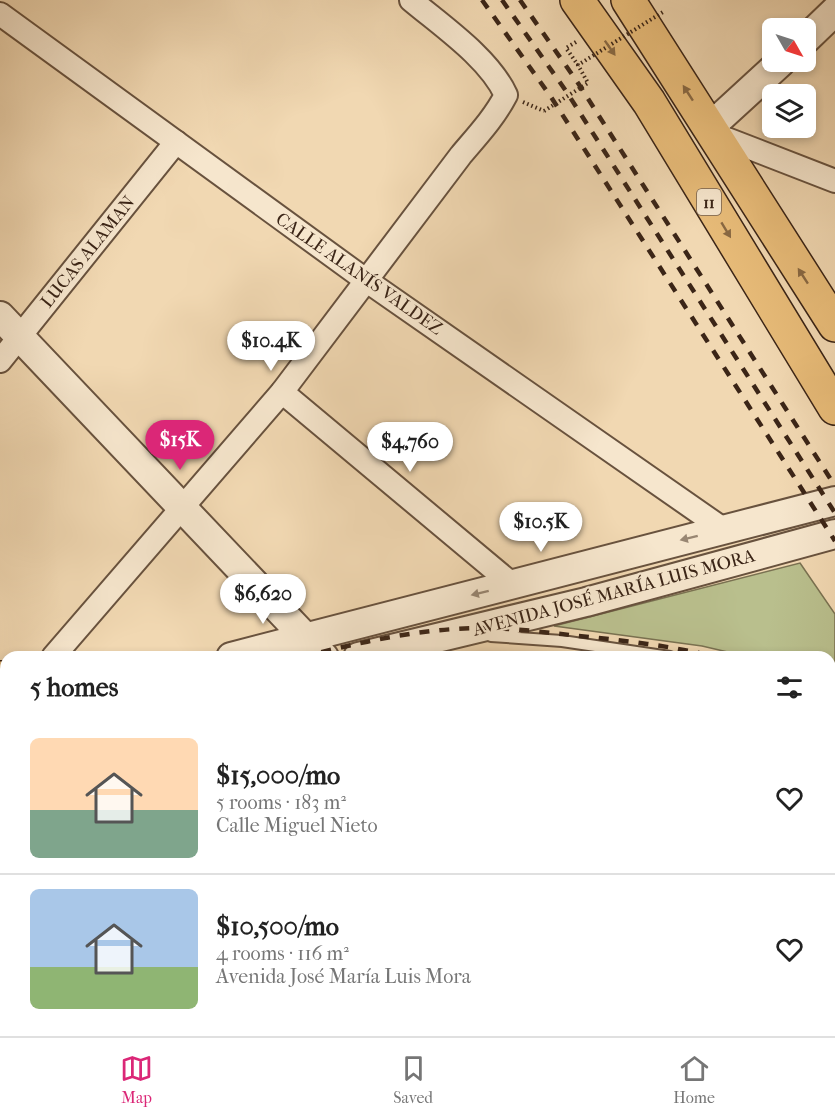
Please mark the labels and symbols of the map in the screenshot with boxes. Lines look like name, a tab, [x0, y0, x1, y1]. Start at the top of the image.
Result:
north arrow	[762, 18, 816, 72]
one-way arrow	[604, 39, 616, 55]
one-way arrow	[682, 86, 694, 102]
road number: 11	[697, 189, 721, 215]
street label: LUCAS ALAMAN	[37, 192, 140, 312]
street label: CALLE ALANÍS VALDEZ	[272, 208, 447, 340]
one-way arrow	[721, 222, 732, 238]
one-way arrow	[798, 268, 809, 284]
pin: $10.4K	[222, 321, 320, 372]
pin: $15K	[144, 420, 216, 471]
pin: $4,760	[361, 422, 459, 473]
pin: $10.5K	[492, 502, 590, 553]
one-way arrow	[679, 534, 698, 544]
street label: AVENIDA JOSÉ MARÍA LUIS MORA	[469, 544, 758, 641]
pin: $6,620	[214, 574, 312, 625]
one-way arrow	[471, 589, 489, 598]

